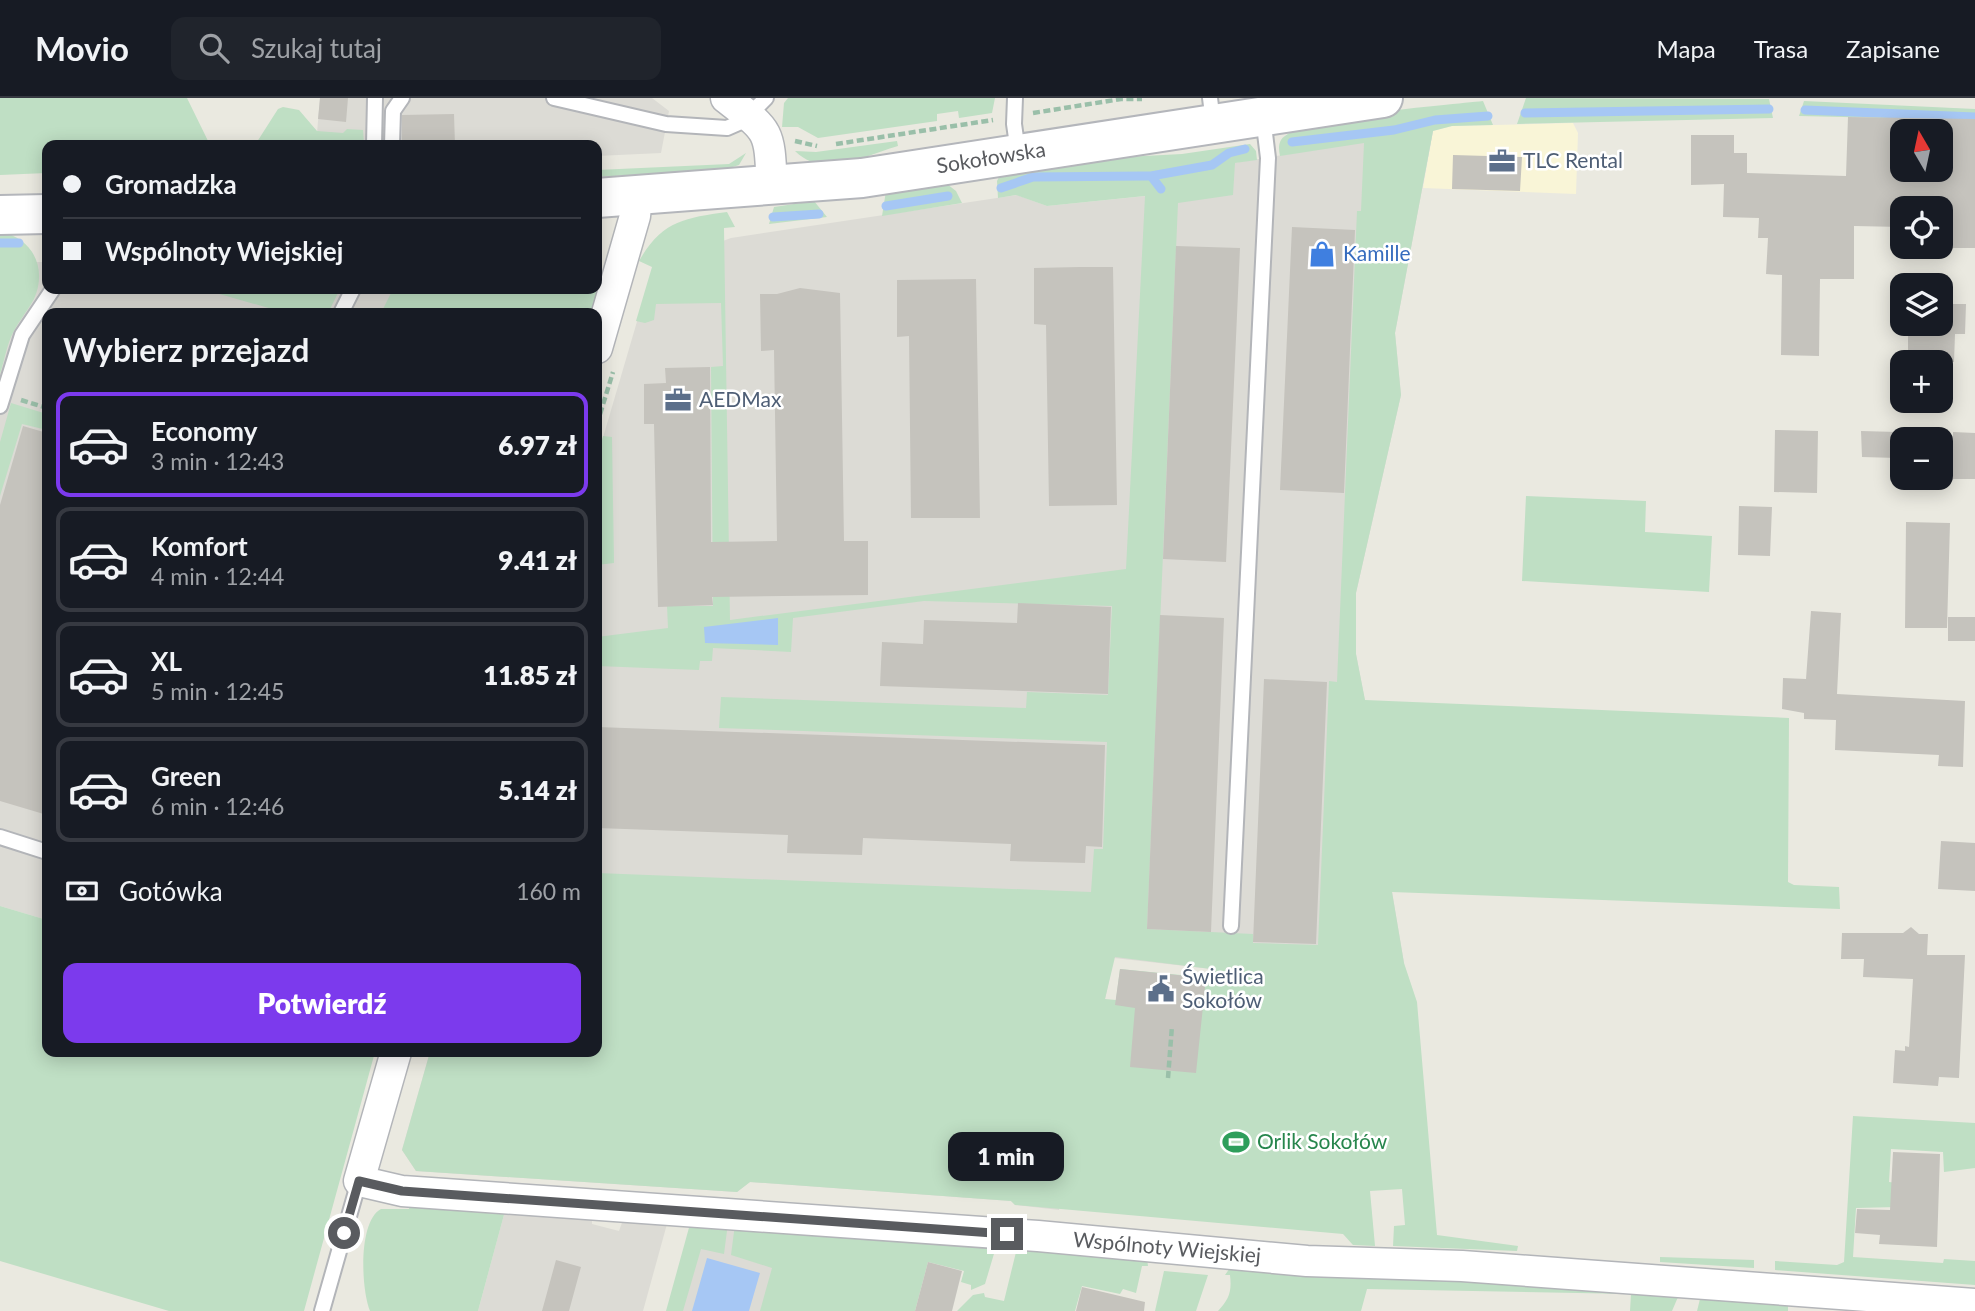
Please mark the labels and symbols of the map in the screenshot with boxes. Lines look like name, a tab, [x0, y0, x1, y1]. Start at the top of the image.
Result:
north arrow	[1890, 119, 1953, 182]
street label: Sokołowska	[934, 136, 1047, 177]
office icon: TLC Rental	[1487, 146, 1517, 176]
place label: TLC Rental	[1523, 147, 1623, 172]
shop icon: Kamille	[1307, 239, 1337, 269]
place label: Kamille	[1343, 240, 1411, 265]
office icon: AEDMax	[663, 385, 693, 415]
place label: AEDMax	[699, 386, 782, 411]
place label: Świetlica Sokołów	[1182, 963, 1264, 1012]
public building icon: Świetlica Sokołów	[1146, 974, 1176, 1004]
sports icon: Orlik Sokołów	[1221, 1127, 1251, 1157]
place label: Orlik Sokołów	[1257, 1128, 1388, 1153]
callout: 1 min	[949, 1132, 1065, 1182]
route start	[328, 1217, 360, 1249]
route end	[991, 1218, 1023, 1250]
street label: Wspólnoty Wiejskiej	[1072, 1226, 1262, 1267]

